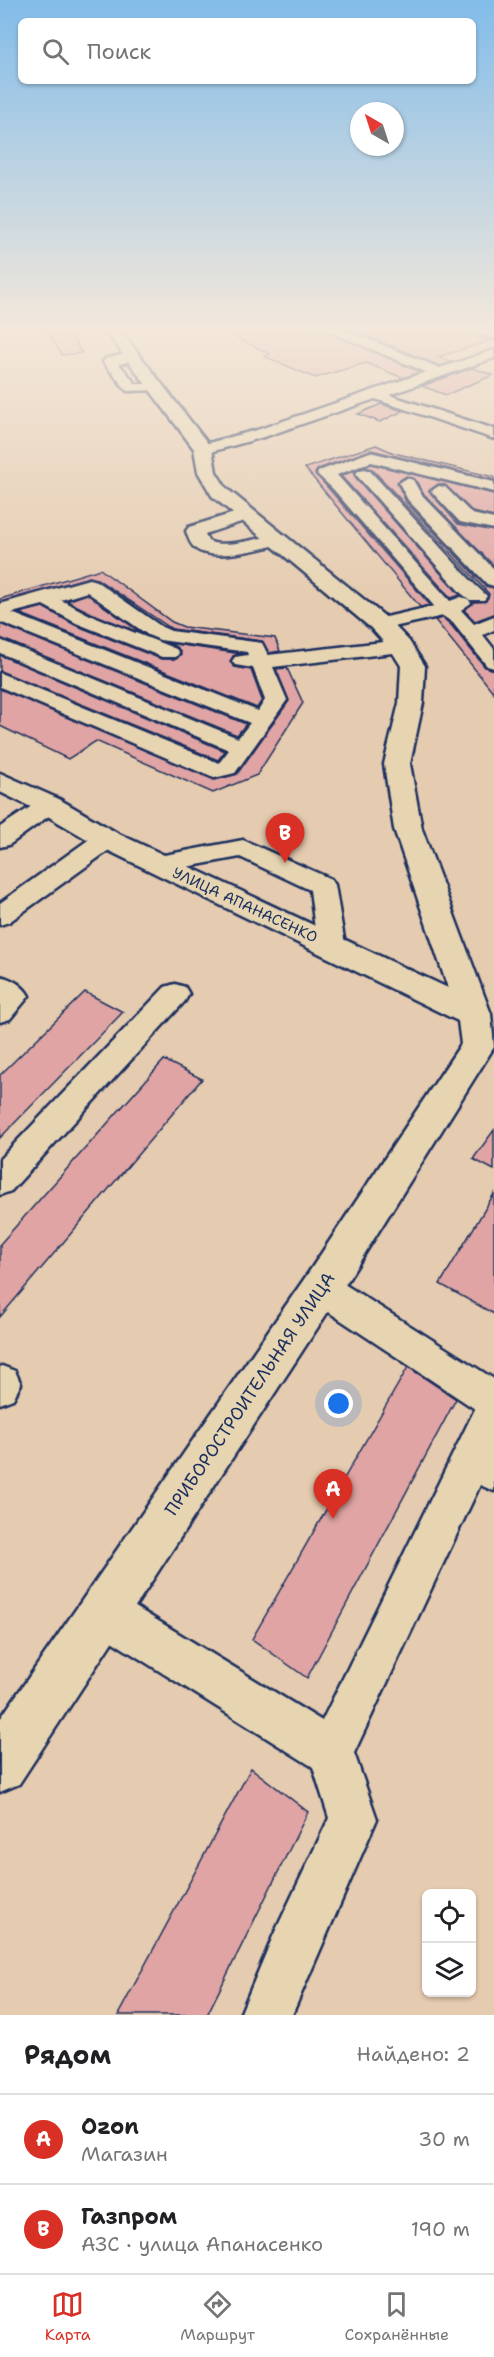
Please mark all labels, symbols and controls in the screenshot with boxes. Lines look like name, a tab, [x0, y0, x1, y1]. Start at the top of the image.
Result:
search box	[18, 18, 476, 84]
icon: search	[39, 35, 72, 68]
text: Поиск	[87, 37, 151, 66]
north arrow	[350, 102, 404, 156]
pin: B	[266, 814, 304, 863]
street label: УЛИЦА АПАНАСЕНКО	[169, 863, 321, 947]
street label: ПРИБОРОСТРОИТЕЛЬНАЯ УЛИЦА	[159, 1268, 341, 1520]
your location	[324, 1389, 353, 1418]
pin: A	[314, 1470, 352, 1519]
map controls	[422, 1889, 476, 1997]
button: locate	[422, 1889, 476, 1943]
button: layers	[422, 1943, 476, 1997]
text: Рядом	[24, 2037, 111, 2072]
text: Найдено: 2	[357, 2041, 470, 2067]
text: Ozon	[81, 2112, 139, 2141]
text: A	[36, 2126, 51, 2152]
text: 30 m	[418, 2126, 470, 2152]
text: Магазин	[81, 2141, 168, 2167]
text: Газпром	[81, 2202, 177, 2231]
text: B	[37, 2216, 50, 2242]
text: 190 m	[411, 2216, 470, 2242]
text: АЗС · улица Апанасенко	[81, 2231, 323, 2257]
tab: Карта	[45, 2288, 91, 2345]
tab: Маршрут	[180, 2288, 255, 2345]
tab: Сохранённые	[345, 2288, 449, 2345]

